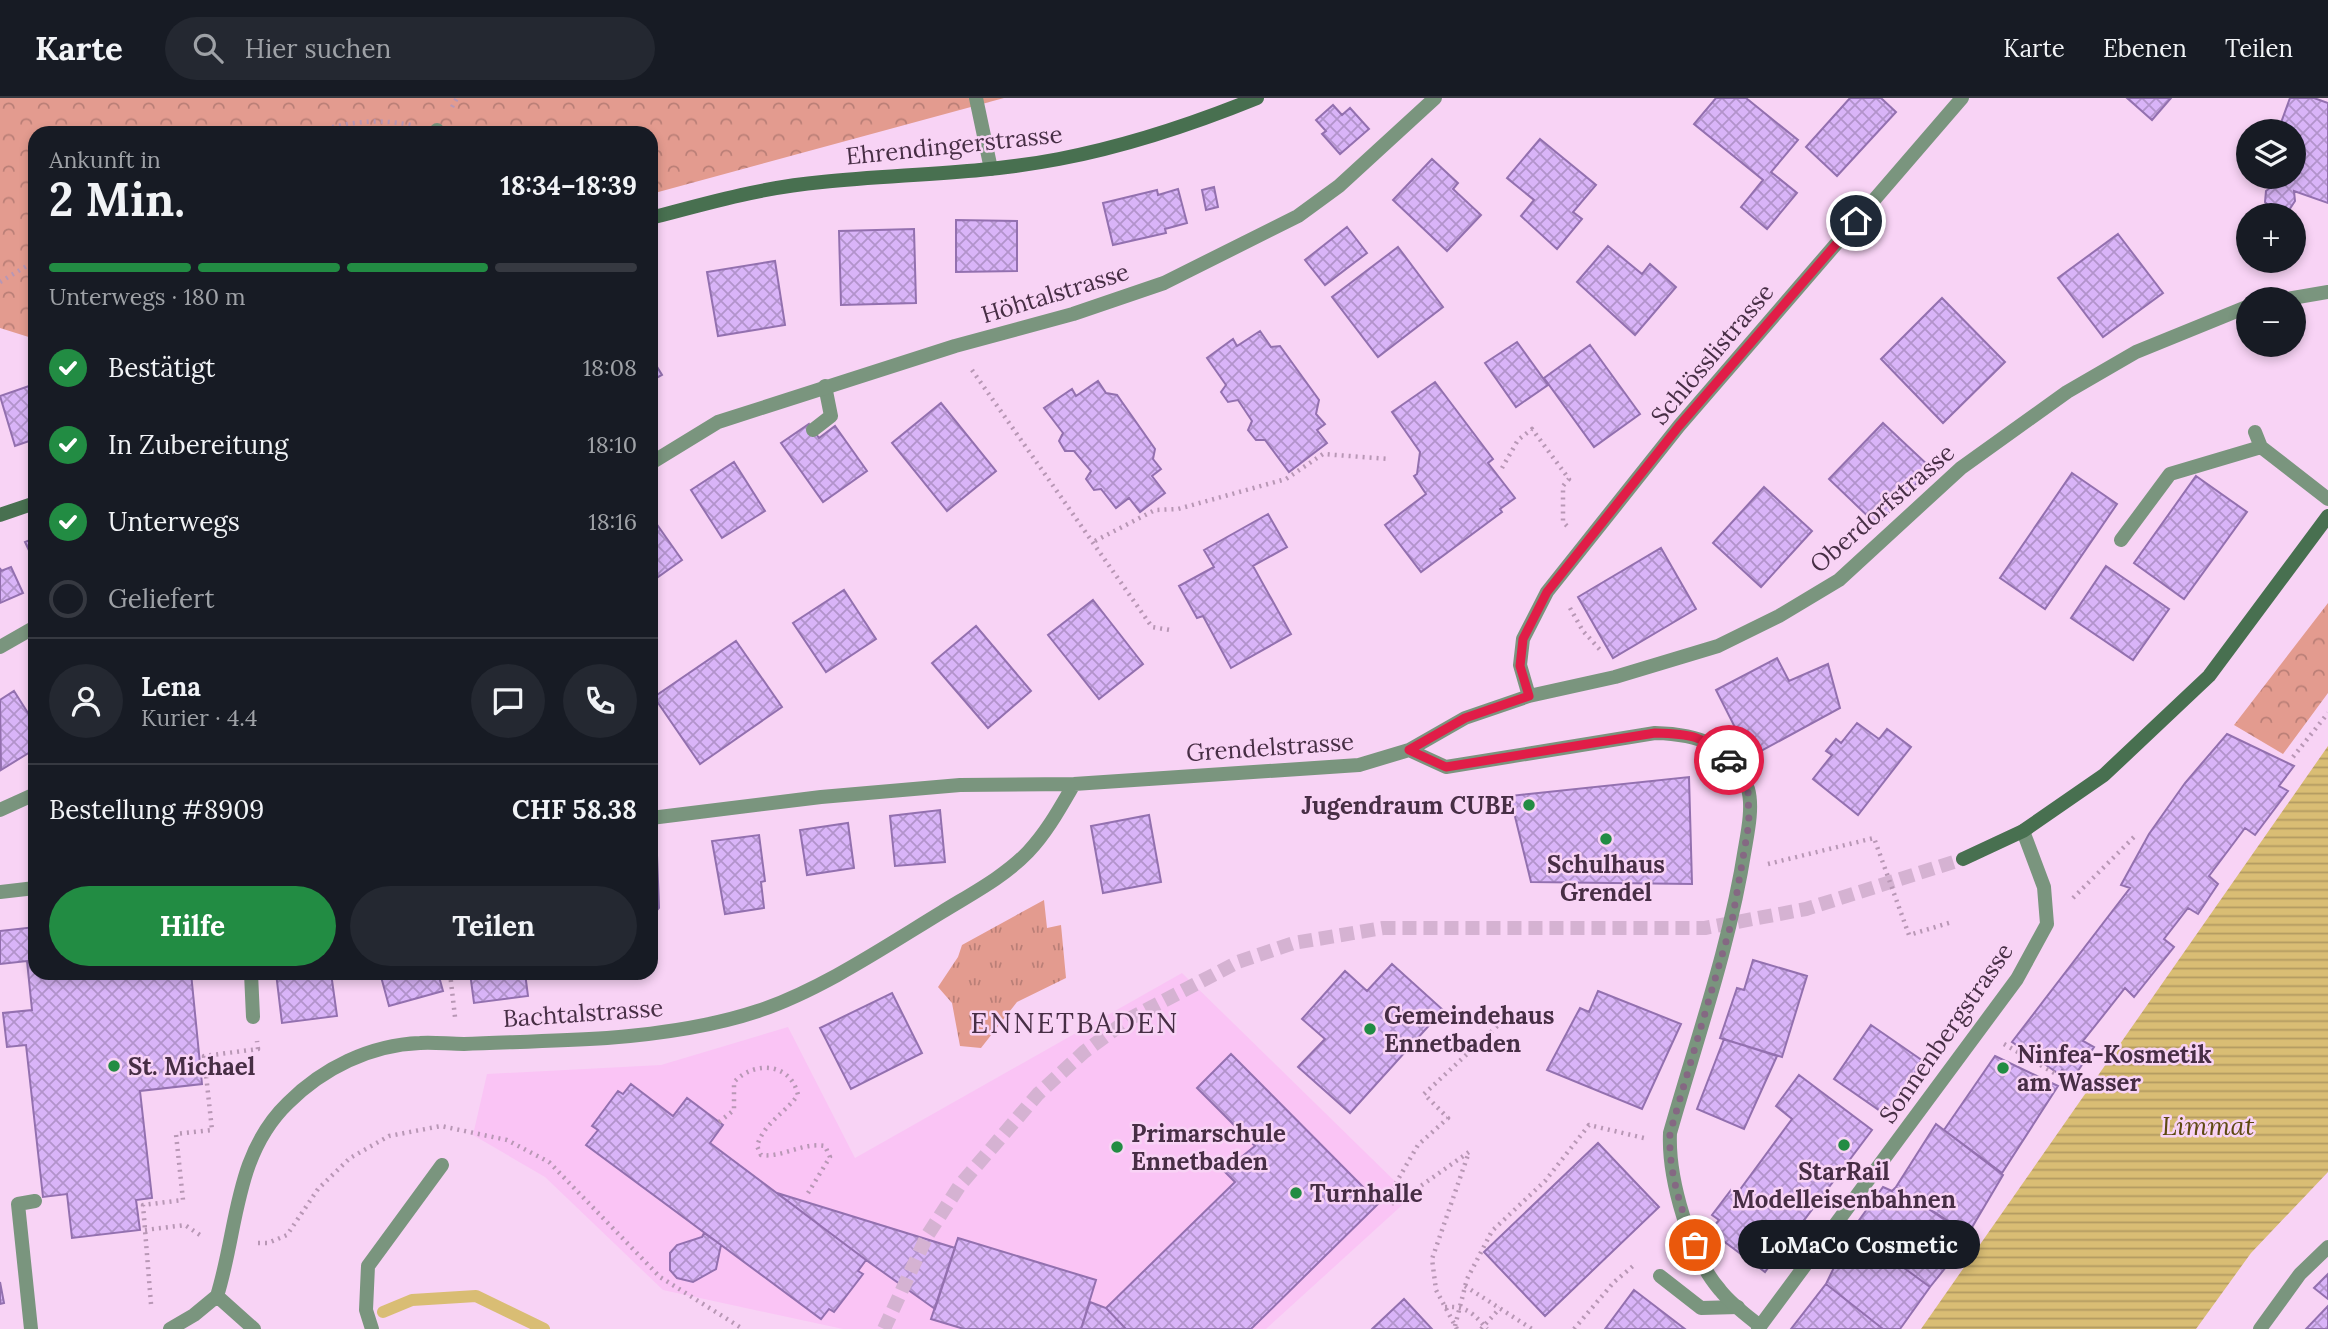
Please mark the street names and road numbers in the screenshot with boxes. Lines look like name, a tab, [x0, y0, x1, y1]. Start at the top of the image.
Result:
street label: Ehrendingerstrasse	[844, 118, 1064, 172]
street label: Höhtalstrasse	[977, 256, 1133, 330]
street label: Schlösslistrasse	[1644, 277, 1780, 431]
street label: Oberdorfstrasse	[1803, 437, 1961, 579]
street label: Grendelstrasse	[1185, 726, 1355, 768]
street label: Sonnenbergstrasse	[1872, 937, 2020, 1129]
street label: Bachtalstrasse	[502, 992, 664, 1034]

